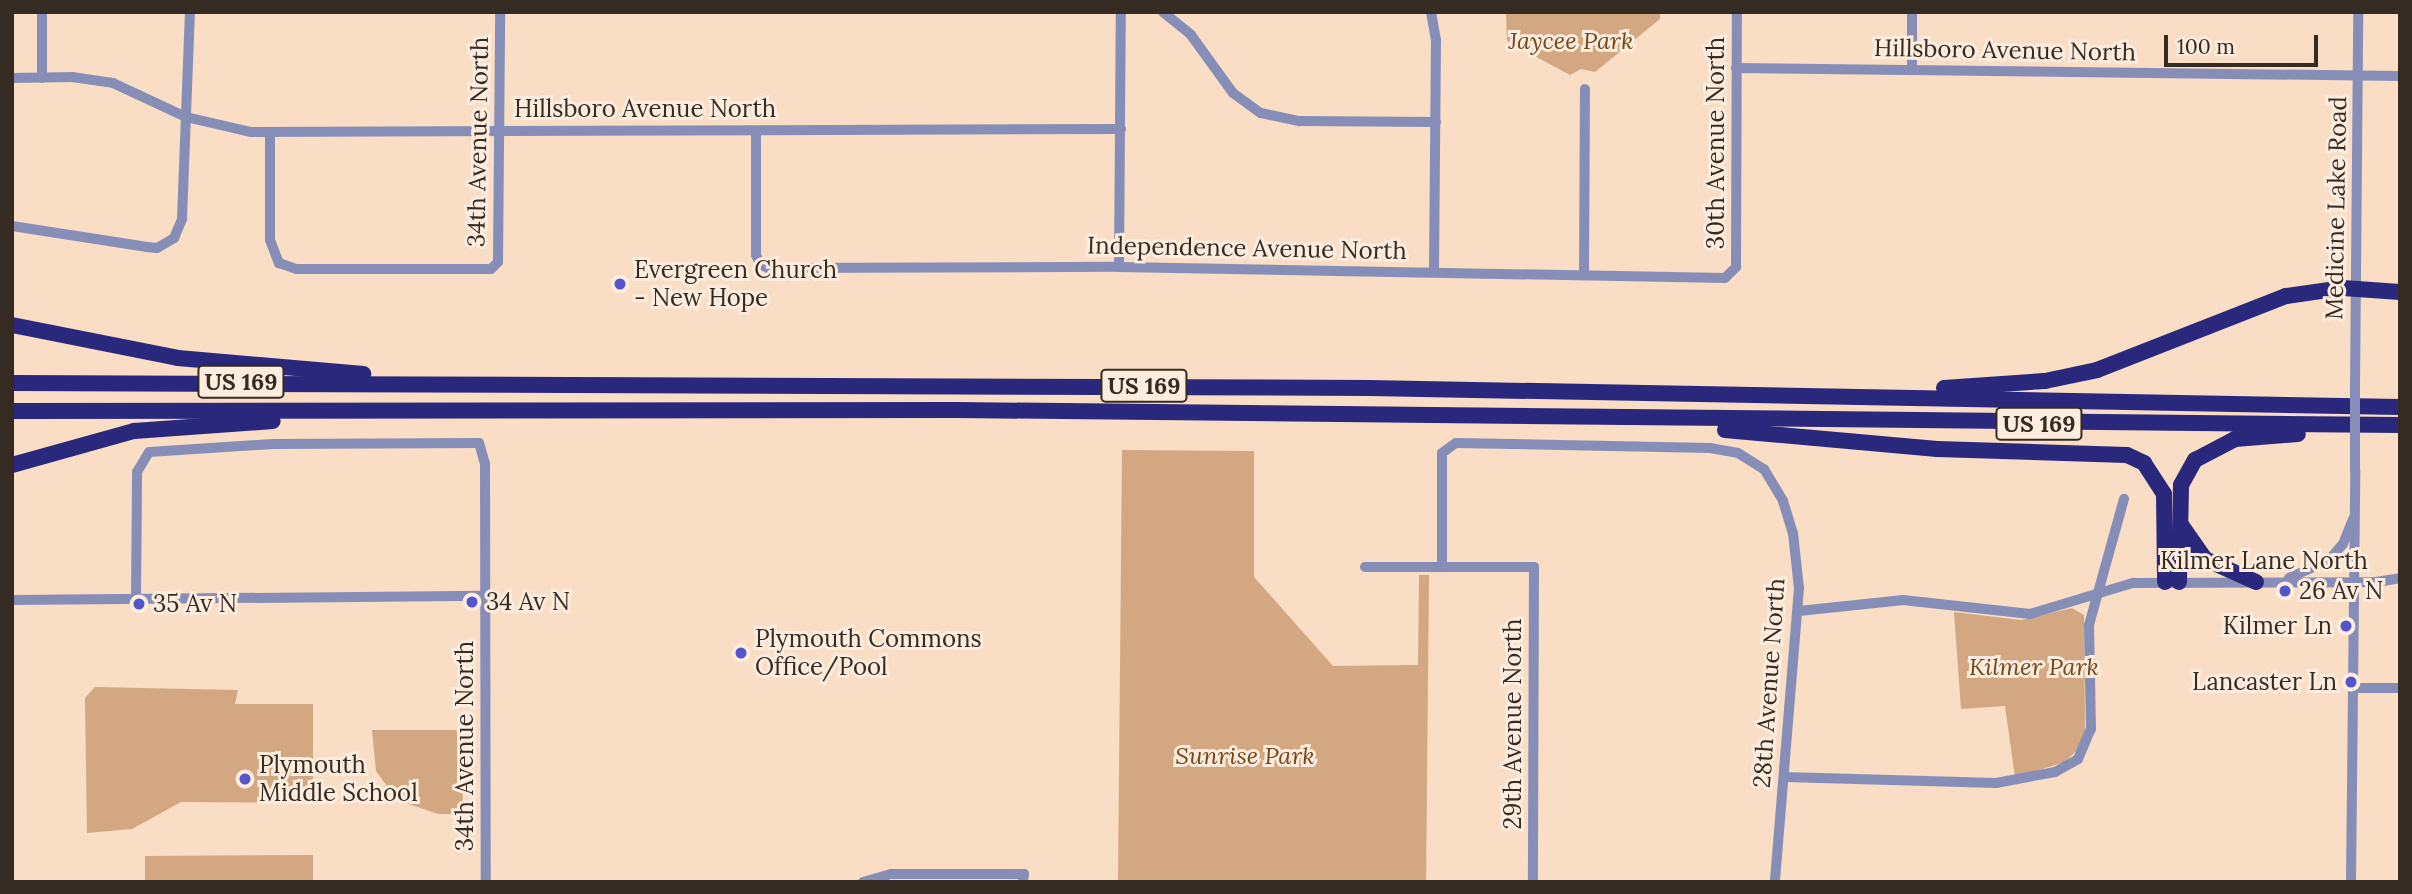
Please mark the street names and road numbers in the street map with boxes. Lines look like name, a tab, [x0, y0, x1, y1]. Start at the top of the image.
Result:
street label: Hillsboro Avenue North	[1874, 33, 2136, 67]
street label: 34th Avenue North	[462, 37, 494, 247]
street label: 30th Avenue North	[1702, 37, 1730, 249]
street label: Hillsboro Avenue North	[514, 95, 776, 123]
street label: Medicine Lake Road	[2320, 96, 2352, 320]
street label: Independence Avenue North	[1087, 231, 1407, 265]
road number: US 169	[197, 362, 285, 402]
road number: US 169	[1100, 366, 1188, 406]
road number: US 169	[1995, 404, 2083, 444]
street label: Kilmer Lane North	[2160, 547, 2368, 575]
street label: 28th Avenue North	[1747, 577, 1791, 789]
street label: 29th Avenue North	[1499, 619, 1527, 829]
street label: 34th Avenue North	[451, 641, 479, 851]

